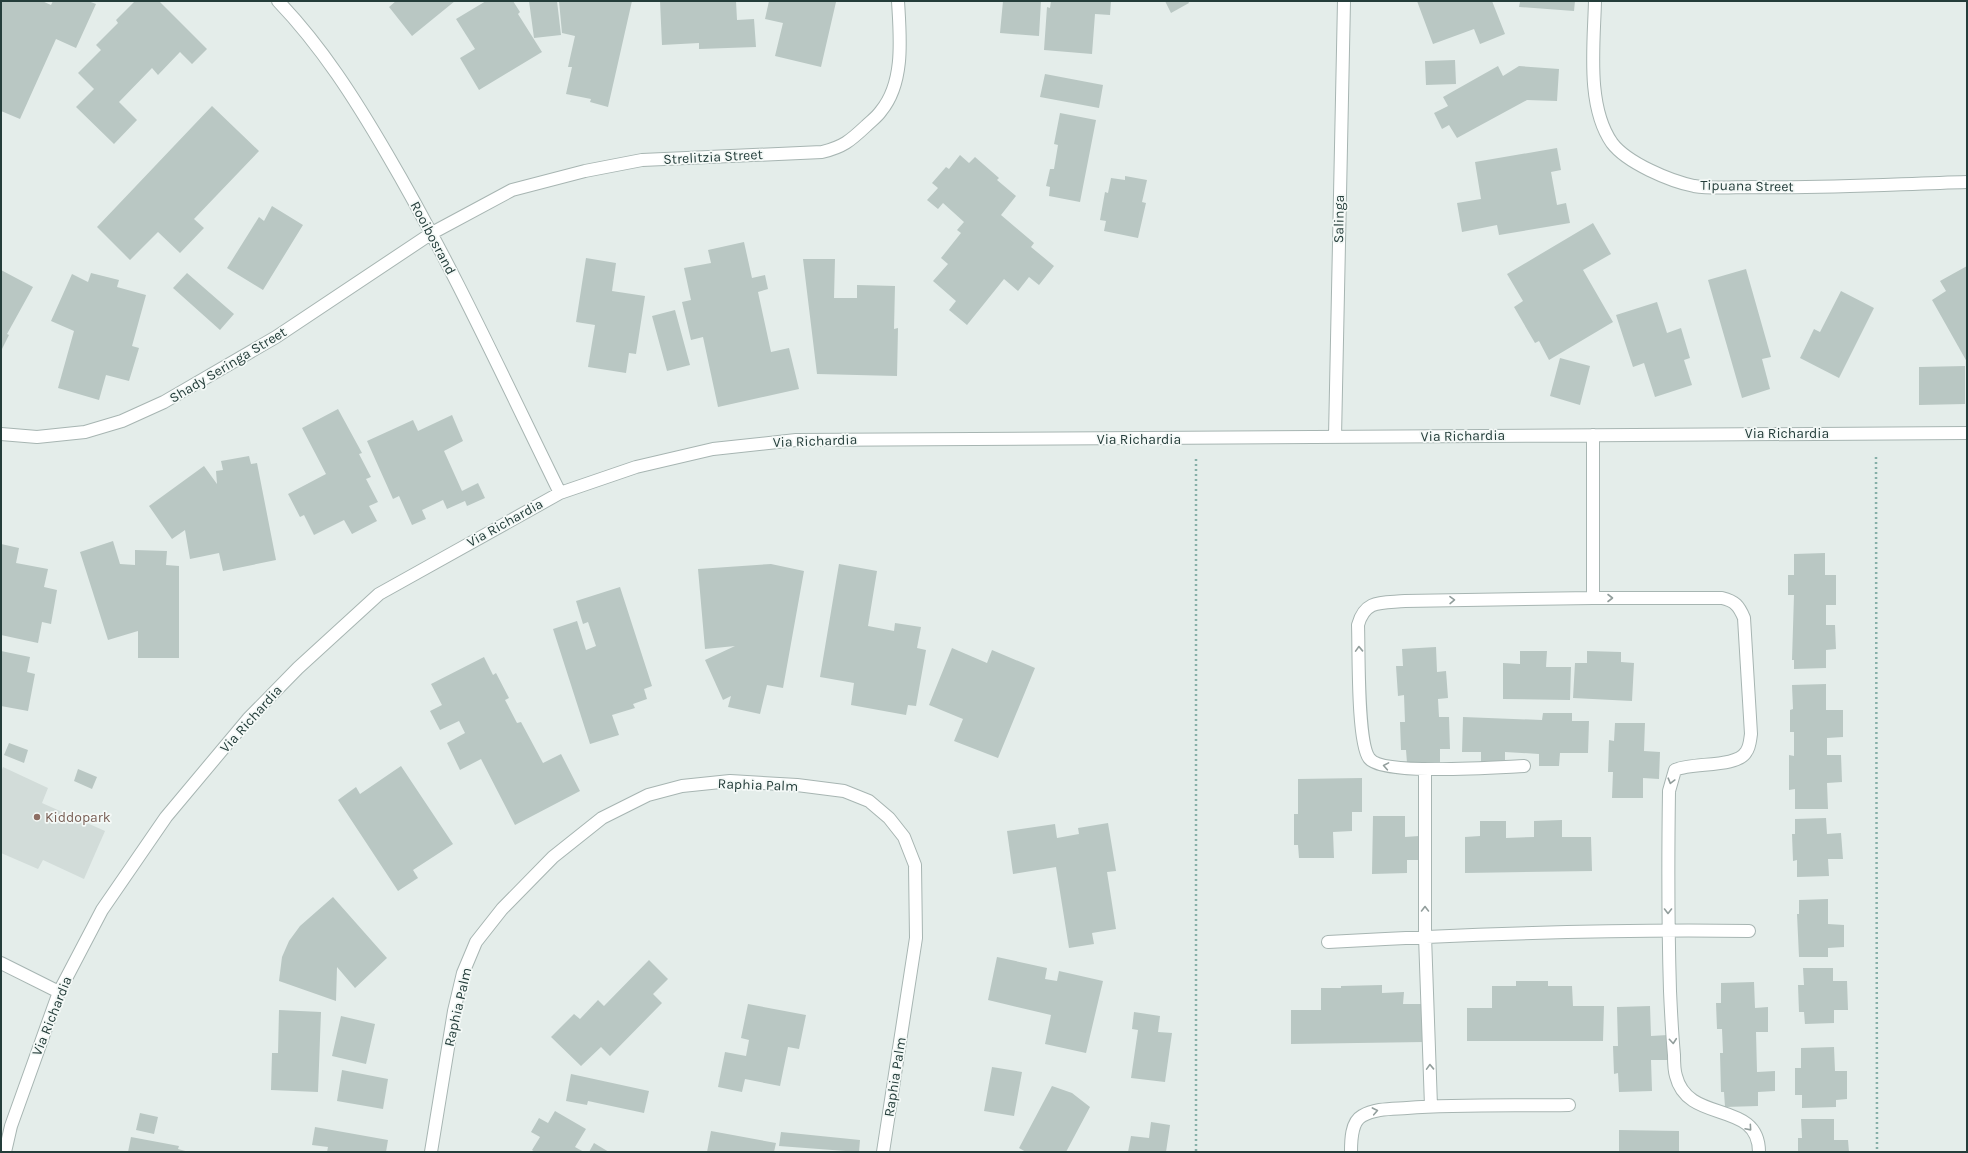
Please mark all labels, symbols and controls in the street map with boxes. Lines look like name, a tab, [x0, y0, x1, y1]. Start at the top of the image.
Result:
street label: Strelitzia Street	[663, 146, 763, 168]
street label: Tipuana Street	[1700, 177, 1794, 195]
street label: Salinga	[1330, 195, 1348, 243]
street label: Rooibosrand	[407, 198, 459, 278]
street label: Shady Seringa Street	[166, 323, 290, 407]
street label: Via Richardia	[1745, 425, 1829, 442]
street label: Via Richardia	[1421, 427, 1505, 445]
street label: Via Richardia	[773, 431, 857, 451]
street label: Via Richardia	[1097, 431, 1181, 448]
street label: Via Richardia	[464, 495, 546, 551]
one-way arrow	[1607, 594, 1613, 602]
one-way arrow	[1449, 596, 1455, 604]
one-way arrow	[1355, 646, 1363, 652]
street label: Via Richardia	[216, 682, 286, 756]
one-way arrow	[1383, 762, 1389, 771]
street label: Raphia Palm	[717, 775, 799, 795]
one-way arrow	[1667, 778, 1676, 785]
place label: Kiddopark	[45, 809, 111, 826]
marker: Kiddopark	[32, 812, 42, 822]
one-way arrow	[1421, 906, 1429, 912]
one-way arrow	[1664, 908, 1672, 914]
street label: Raphia Palm	[441, 966, 475, 1048]
street label: Via Richardia	[28, 974, 76, 1058]
street label: Raphia Palm	[880, 1036, 910, 1118]
one-way arrow	[1668, 1038, 1677, 1044]
one-way arrow	[1425, 1064, 1434, 1070]
one-way arrow	[1372, 1108, 1378, 1116]
one-way arrow	[1745, 1123, 1752, 1131]

